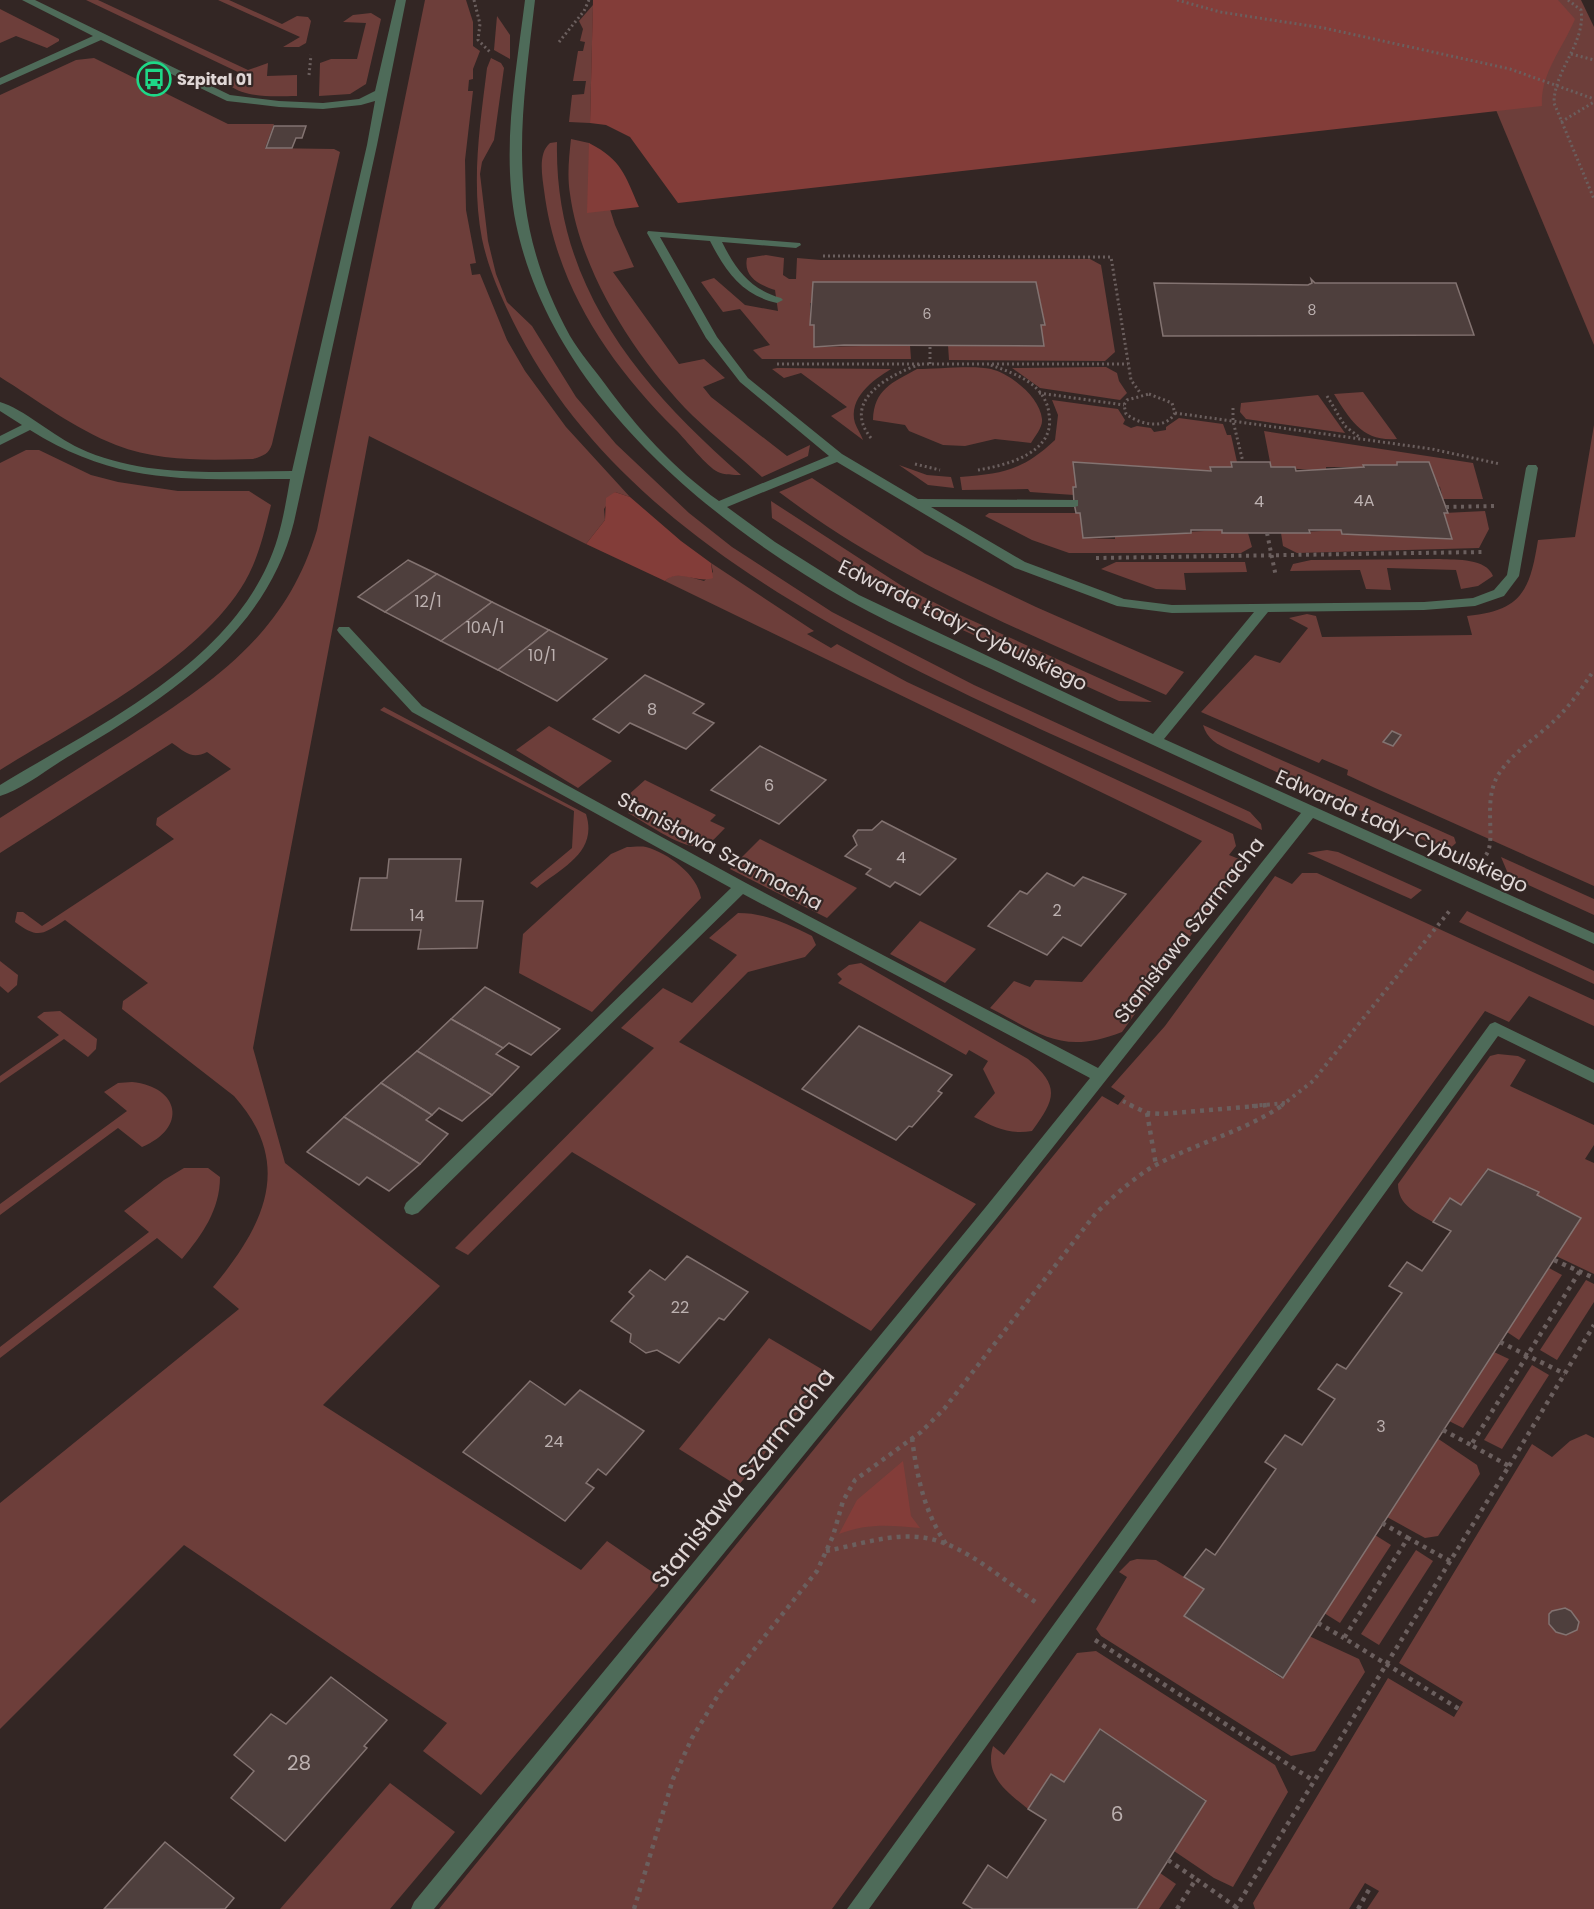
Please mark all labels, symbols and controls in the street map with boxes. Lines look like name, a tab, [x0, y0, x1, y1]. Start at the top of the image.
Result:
bus stop icon: Szpital 01	[136, 61, 172, 97]
place label: Szpital 01	[177, 68, 252, 91]
house number: 8	[1308, 300, 1317, 320]
house number: 6	[923, 304, 932, 324]
house number: 4A	[1354, 489, 1375, 512]
house number: 4	[1254, 490, 1264, 513]
street label: Edwarda Łady-Cybulskiego	[834, 552, 1092, 698]
house number: 12/1	[414, 590, 442, 613]
house number: 10A/1	[466, 616, 504, 639]
house number: 10/1	[528, 644, 556, 667]
house number: 8	[647, 698, 657, 721]
street label: Edwarda Łady-Cybulskiego	[1271, 763, 1533, 899]
house number: 6	[764, 774, 774, 797]
street label: Stanisława Szarmacha	[612, 785, 828, 917]
street label: Stanisława Szarmacha	[1108, 831, 1270, 1029]
house number: 4	[896, 846, 906, 869]
house number: 2	[1052, 899, 1062, 922]
house number: 14	[409, 904, 425, 927]
house number: 22	[671, 1296, 689, 1319]
street label: Stanisława Szarmacha	[643, 1361, 842, 1595]
house number: 3	[1376, 1415, 1386, 1438]
house number: 24	[544, 1430, 564, 1453]
house number: 28	[287, 1749, 311, 1777]
house number: 6	[1111, 1800, 1123, 1828]

